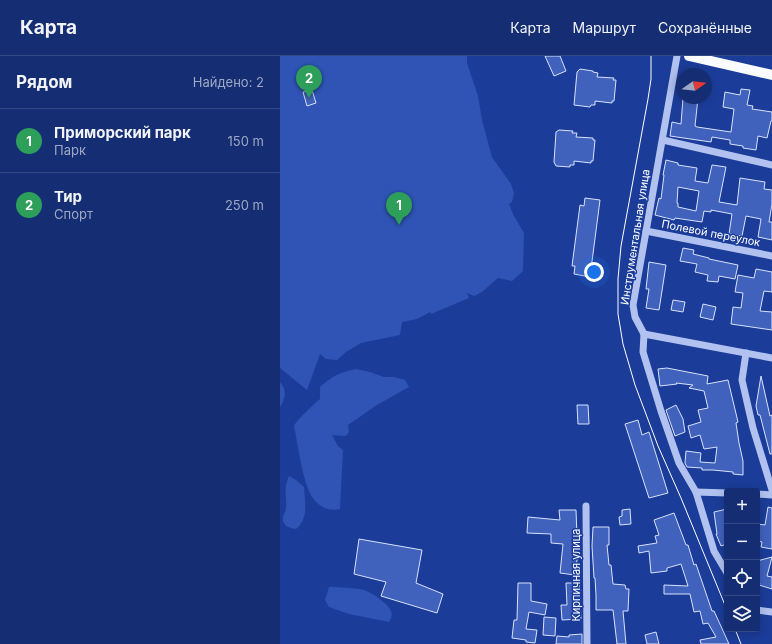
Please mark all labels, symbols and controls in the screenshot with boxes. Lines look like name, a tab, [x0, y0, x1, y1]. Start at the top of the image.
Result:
text: Карта	[20, 16, 77, 39]
text: Карта	[510, 19, 551, 36]
text: Маршрут	[573, 19, 636, 36]
text: Сохранённые	[658, 19, 752, 36]
pin: 2	[296, 65, 322, 98]
north arrow	[676, 68, 712, 104]
text: Рядом	[16, 72, 72, 92]
text: Найдено: 2	[193, 74, 264, 90]
text: Приморский парк	[54, 123, 191, 142]
text: 1	[26, 133, 32, 149]
text: 150 m	[228, 133, 264, 149]
text: Парк	[54, 142, 86, 158]
street label: Инструментальная улица	[617, 168, 653, 306]
text: Тир	[54, 187, 82, 206]
pin: 1	[386, 192, 412, 225]
text: 2	[25, 197, 33, 213]
text: 250 m	[225, 197, 264, 213]
text: Спорт	[54, 206, 93, 222]
street label: Полевой переулок	[660, 217, 762, 249]
your location	[584, 262, 604, 282]
map controls	[724, 488, 760, 632]
button: +	[724, 488, 760, 524]
button: −	[724, 524, 760, 560]
street label: Кирпичная улица	[569, 528, 583, 622]
button: locate	[724, 560, 760, 596]
button: layers	[724, 596, 760, 632]

